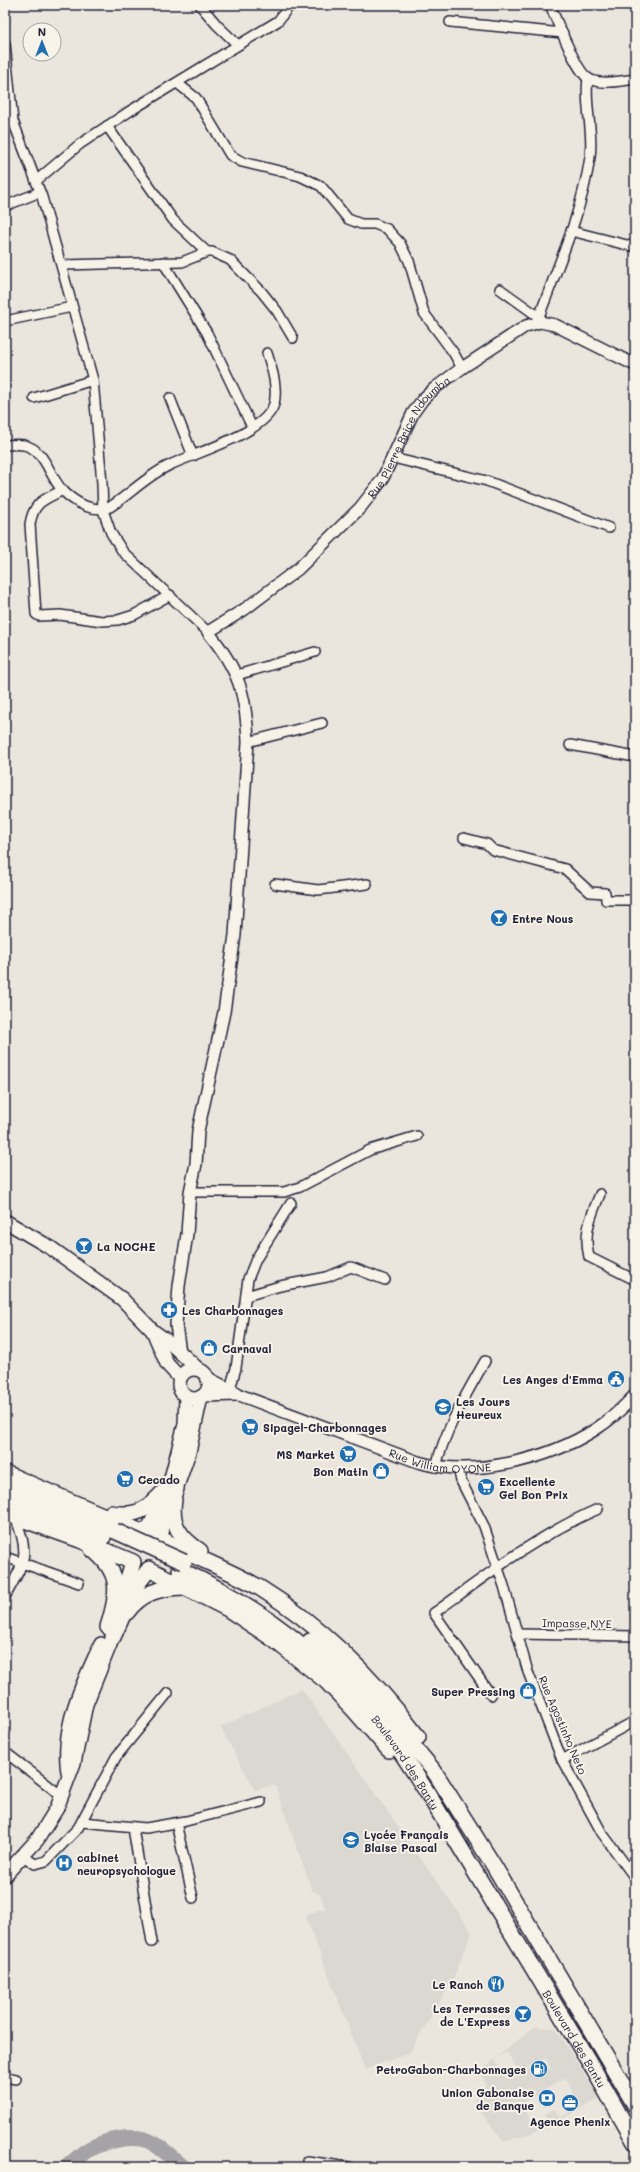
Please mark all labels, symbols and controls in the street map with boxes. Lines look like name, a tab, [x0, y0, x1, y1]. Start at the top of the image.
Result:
north arrow	[22, 22, 62, 62]
text: N	[38, 24, 46, 39]
street label: Rue Pierre Brice Ndoumba	[363, 372, 453, 501]
bar icon: Entre Nous	[489, 908, 509, 928]
place label: Entre Nous	[512, 911, 574, 926]
bar icon: La NOCHE	[74, 1236, 94, 1256]
place label: La NOCHE	[97, 1239, 155, 1254]
pharmacy icon: Les Charbonnages	[159, 1300, 179, 1320]
place label: Les Charbonnages	[182, 1303, 284, 1318]
shop icon: Carnaval	[199, 1338, 219, 1358]
place label: Carnaval	[222, 1341, 271, 1356]
public building icon: Les Anges d'Emma	[606, 1369, 626, 1389]
place label: Les Anges d'Emma	[503, 1372, 603, 1387]
place label: Les Jours Heureux	[456, 1394, 510, 1422]
school or university icon: Les Jours Heureux	[433, 1397, 453, 1417]
supermarket icon: Sipagel-Charbonnages	[240, 1417, 260, 1437]
place label: Sipagel-Charbonnages	[263, 1420, 387, 1435]
supermarket icon: MS Market	[338, 1444, 358, 1464]
street label: Rue William OYONE	[387, 1444, 492, 1475]
place label: MS Market	[277, 1447, 335, 1462]
shop icon: Bon Matin	[371, 1461, 391, 1481]
place label: Bon Matin	[313, 1464, 368, 1479]
supermarket icon: Cecado	[115, 1469, 135, 1489]
place label: Cecado	[138, 1472, 180, 1487]
place label: Excellente Gel Bon Prix	[499, 1474, 568, 1502]
supermarket icon: Excellente Gel Bon Prix	[476, 1477, 496, 1497]
street label: Impasse NYE	[542, 1615, 612, 1631]
street label: Rue Agostinho Neto	[535, 1673, 591, 1777]
shop icon: Super Pressing	[518, 1681, 538, 1701]
place label: Super Pressing	[431, 1684, 515, 1699]
street label: Boulevard des Bantu	[369, 1712, 443, 1812]
place label: Lycée Français Blaise Pascal	[364, 1827, 449, 1855]
school or university icon: Lycée Français Blaise Pascal	[341, 1830, 361, 1850]
place label: cabinet neuropsychologue	[77, 1850, 176, 1878]
hospital icon: cabinet neuropsychologue	[54, 1853, 74, 1873]
restaurant icon: Le Ranch	[486, 1974, 506, 1994]
place label: Le Ranch	[432, 1977, 483, 1992]
street label: Boulevard des Bantu	[540, 1987, 610, 2090]
place label: Les Terrasses de L'Express	[433, 2001, 510, 2029]
bar icon: Les Terrasses de L'Express	[513, 2004, 533, 2024]
fuel station icon: PetroGabon-Charbonnages	[529, 2059, 549, 2079]
place label: PetroGabon-Charbonnages	[376, 2062, 526, 2077]
place label: Union Gabonaise de Banque	[441, 2085, 534, 2113]
bank icon: Union Gabonaise de Banque	[537, 2088, 557, 2108]
office icon: Agence Phenix	[560, 2093, 580, 2113]
place label: Agence Phenix	[530, 2114, 610, 2129]

